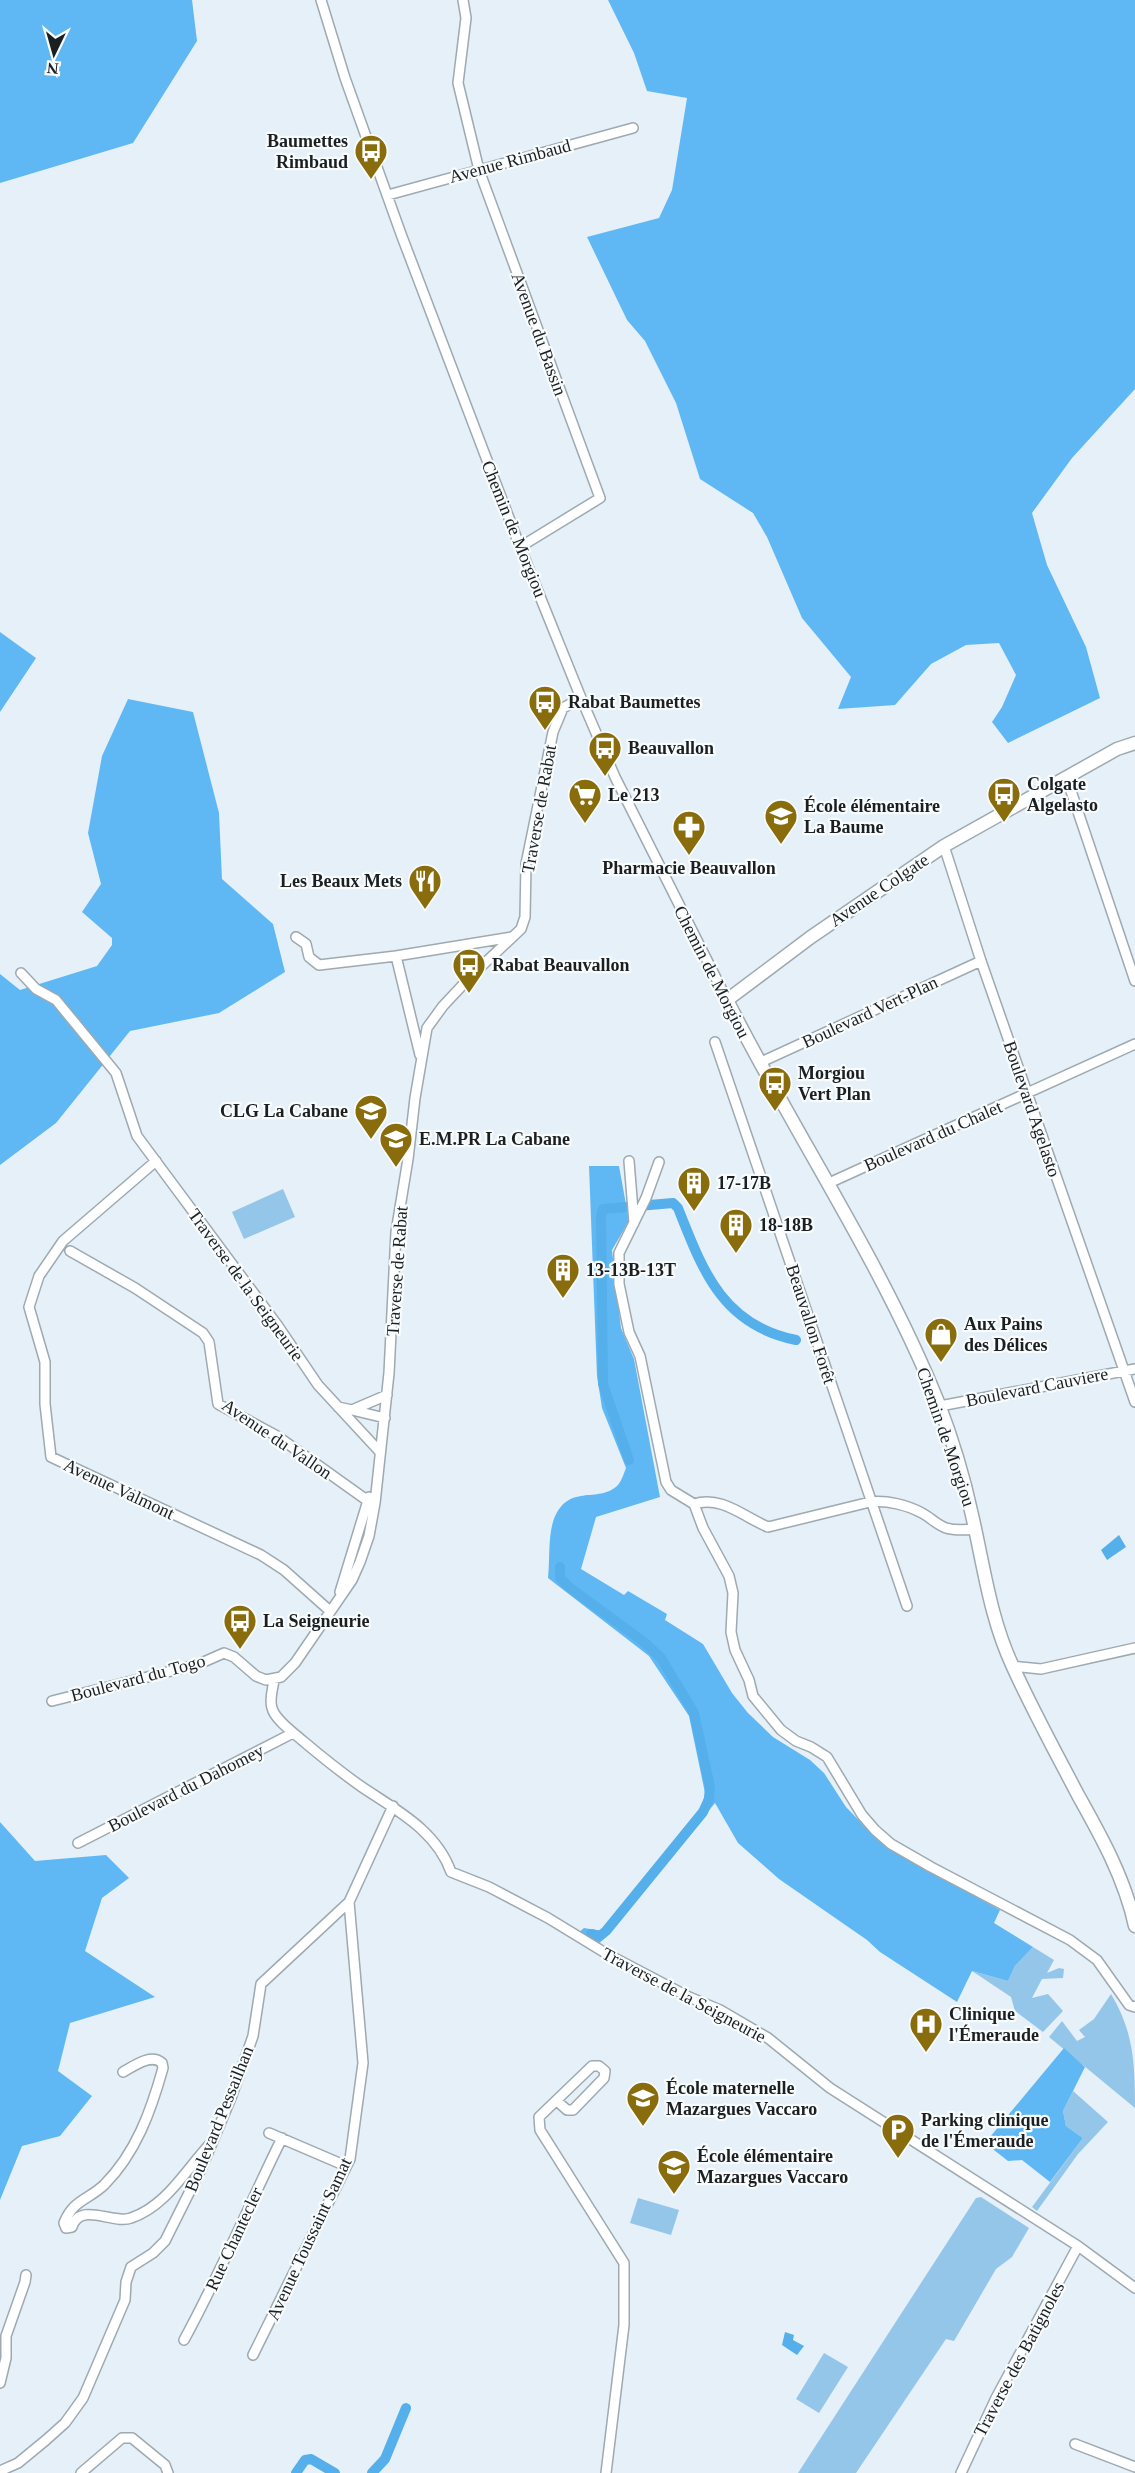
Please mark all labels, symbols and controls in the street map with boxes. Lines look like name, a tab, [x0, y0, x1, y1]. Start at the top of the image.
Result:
north arrow	[24, 24, 84, 84]
text: N	[46, 59, 59, 77]
place label: Baumettes Rimbaud	[267, 131, 348, 172]
bus stop icon: Baumettes Rimbaud	[353, 133, 389, 180]
street label: Avenue Rimbaud	[447, 135, 573, 187]
street label: Avenue du Bassin	[507, 270, 571, 398]
street label: Chemin de Morgiou	[477, 458, 551, 600]
bus stop icon: Rabat Baumettes	[527, 684, 563, 731]
place label: Rabat Baumettes	[568, 692, 701, 712]
bus stop icon: Beauvallon	[587, 730, 623, 777]
place label: Beauvallon	[628, 738, 714, 758]
street label: Traverse de Rabat	[518, 743, 560, 875]
place label: Colgate Algelasto	[1027, 774, 1098, 815]
bus stop icon: Colgate Algelasto	[986, 776, 1022, 823]
supermarket icon: Le 213	[567, 777, 603, 824]
place label: Le 213	[608, 785, 660, 805]
place label: École élémentaire La Baume	[804, 795, 940, 837]
school or university icon: École élémentaire La Baume	[763, 798, 799, 845]
pharmacy icon: Pharmacie Beauvallon	[671, 809, 707, 856]
street label: Avenue Colgate	[826, 850, 932, 930]
place label: Pharmacie Beauvallon	[602, 858, 776, 878]
restaurant icon: Les Beaux Mets	[407, 863, 443, 910]
place label: Les Beaux Mets	[280, 871, 402, 891]
street label: Chemin de Morgiou	[670, 903, 754, 1041]
bus stop icon: Rabat Beauvallon	[451, 947, 487, 994]
place label: Rabat Beauvallon	[492, 955, 630, 975]
street label: Boulevard Vert-Plan	[799, 972, 941, 1052]
street label: Boulevard Agelasto	[999, 1038, 1065, 1180]
place label: Morgiou Vert Plan	[798, 1063, 871, 1104]
bus stop icon: Morgiou Vert Plan	[757, 1065, 793, 1112]
school or university icon: CLG La Cabane	[353, 1093, 389, 1140]
street label: Boulevard du Chalet	[861, 1097, 1005, 1175]
place label: CLG La Cabane	[220, 1101, 348, 1121]
school or university icon: E.M.PR La Cabane	[378, 1121, 414, 1168]
place label: E.M.PR La Cabane	[419, 1129, 570, 1149]
building icon: 17-17B	[676, 1165, 712, 1212]
place label: 17-17B	[717, 1173, 771, 1193]
street label: Traverse de la Seigneurie	[184, 1205, 308, 1365]
street label: Traverse de Rabat	[382, 1205, 412, 1337]
building icon: 18-18B	[718, 1207, 754, 1254]
place label: 18-18B	[759, 1215, 813, 1235]
building icon: 13-13B-13T	[545, 1252, 581, 1299]
place label: 13-13B-13T	[586, 1260, 676, 1280]
street label: Beauvallon Forêt	[782, 1262, 840, 1386]
place label: Aux Pains des Délices	[964, 1314, 1047, 1355]
shop icon: Aux Pains des Délices	[923, 1316, 959, 1363]
street label: Boulevard Cauviere	[964, 1363, 1110, 1411]
street label: Chemin de Morgiou	[913, 1365, 979, 1509]
street label: Avenue du Vallon	[218, 1395, 336, 1483]
street label: Avenue Valmont	[60, 1455, 178, 1523]
bus stop icon: La Seigneurie	[222, 1603, 258, 1650]
place label: La Seigneurie	[263, 1611, 370, 1631]
street label: Boulevard du Togo	[69, 1650, 207, 1706]
street label: Boulevard du Dahomey	[105, 1740, 267, 1836]
street label: Traverse de la Seigneurie	[599, 1943, 769, 2047]
place label: Clinique l'Émeraude	[949, 2004, 1039, 2045]
hospital icon: Clinique l'Émeraude	[908, 2006, 944, 2053]
street label: Boulevard Pessailhan	[181, 2043, 257, 2195]
place label: École maternelle Mazargues Vaccaro	[666, 2077, 817, 2119]
school or university icon: École maternelle Mazargues Vaccaro	[625, 2080, 661, 2127]
place label: Parking clinique de l'Émeraude	[921, 2110, 1049, 2151]
parking icon: Parking clinique de l'Émeraude	[880, 2112, 916, 2159]
place label: École élémentaire Mazargues Vaccaro	[697, 2145, 848, 2187]
school or university icon: École élémentaire Mazargues Vaccaro	[656, 2148, 692, 2195]
street label: Avenue Toussaint Samat	[263, 2155, 355, 2323]
street label: Rue Chantecler	[201, 2184, 267, 2294]
street label: Traverse des Batignoles	[970, 2278, 1068, 2440]

